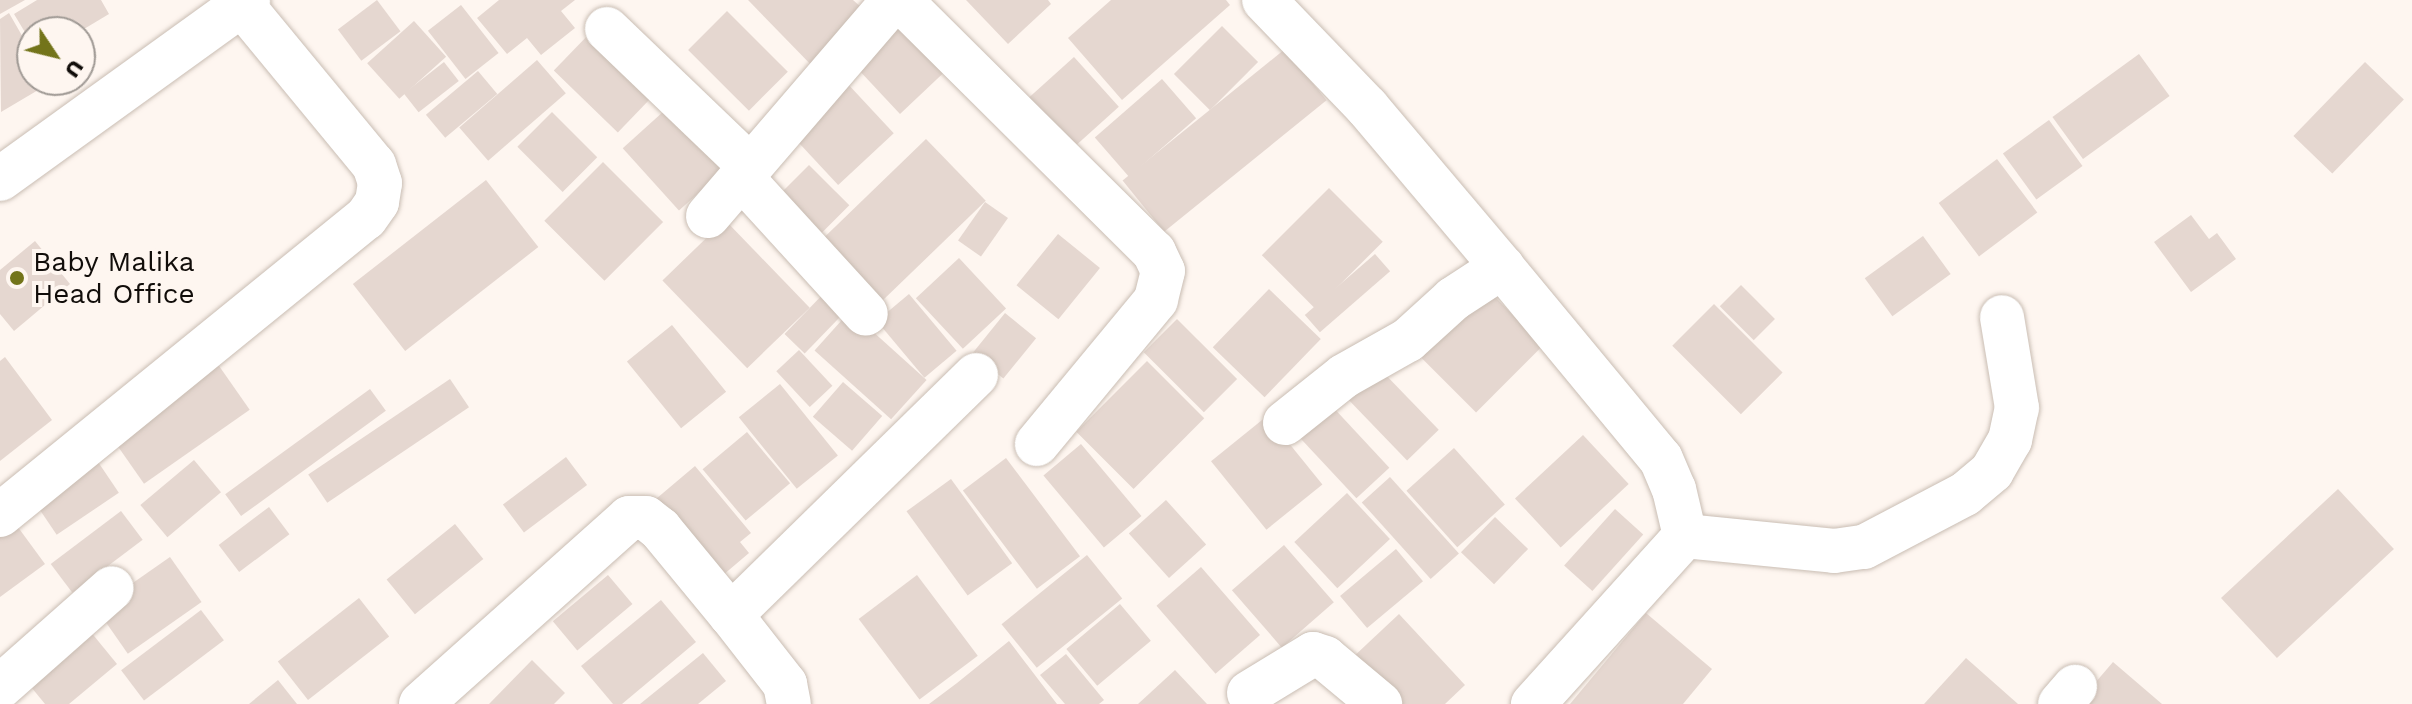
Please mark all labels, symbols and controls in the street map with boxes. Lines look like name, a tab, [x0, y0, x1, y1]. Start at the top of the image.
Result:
north arrow	[16, 16, 96, 96]
text: U	[60, 55, 89, 82]
place label: Baby Malika Head Office	[33, 245, 195, 311]
marker: Baby Malika Head Office	[8, 269, 26, 287]

